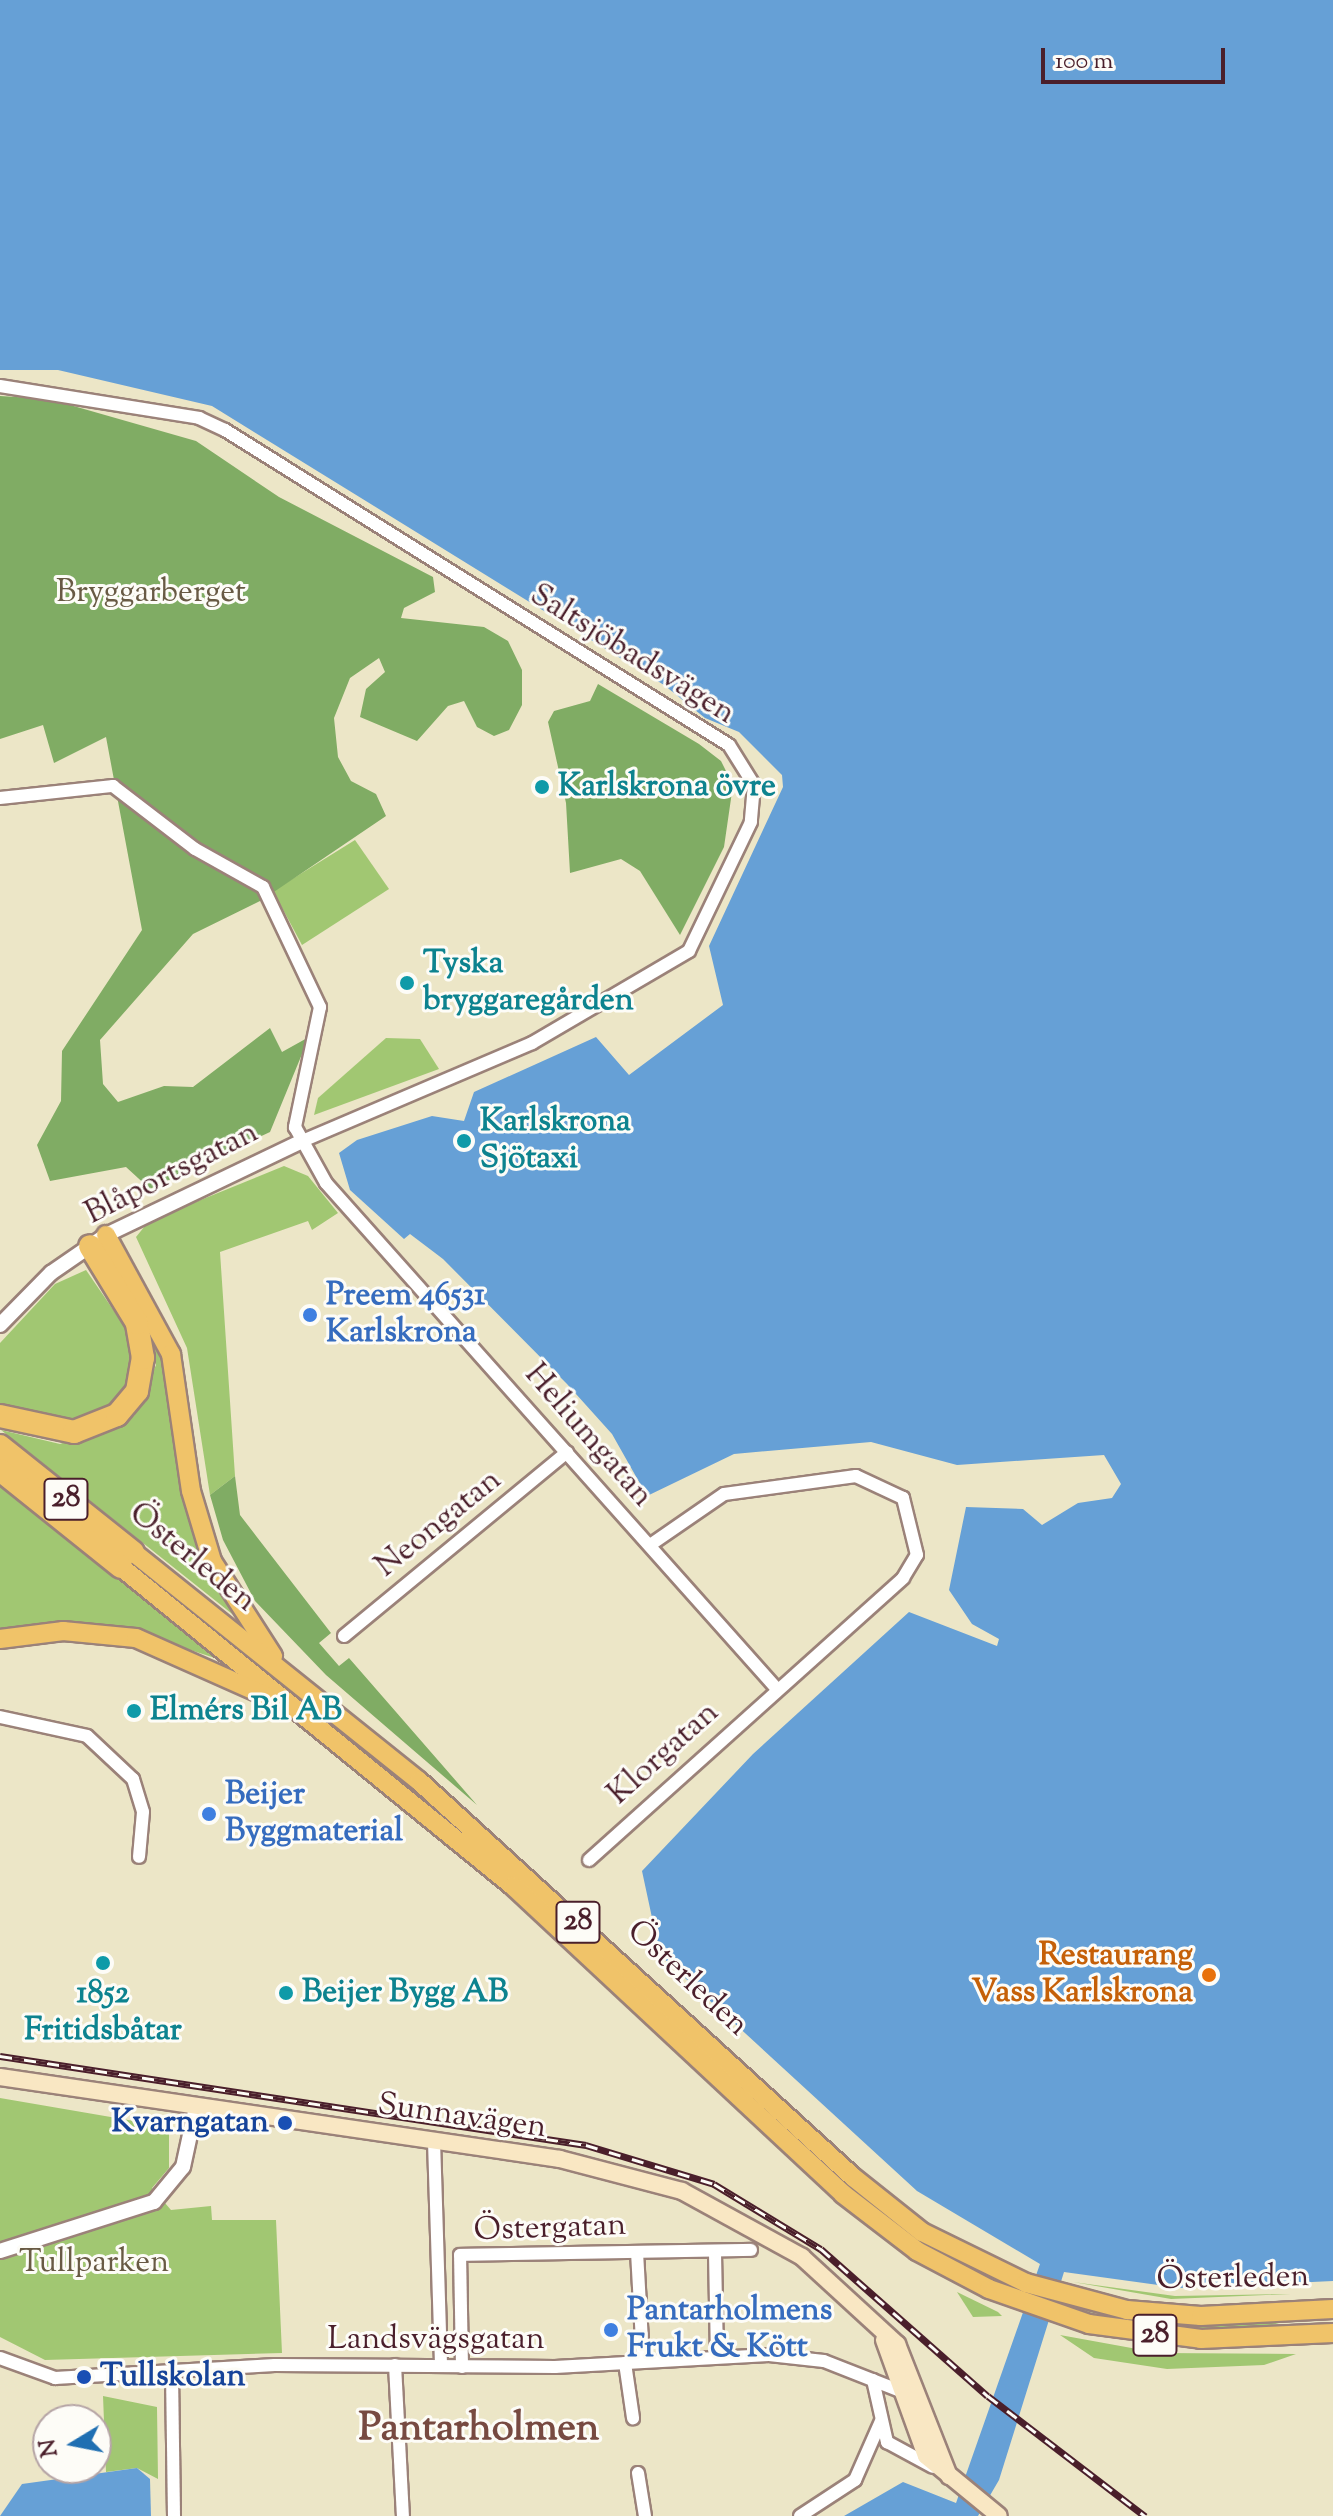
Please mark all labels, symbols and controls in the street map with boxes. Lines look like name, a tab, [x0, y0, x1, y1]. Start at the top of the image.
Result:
scale bar	[1045, 32, 1229, 82]
text: 100 m	[1055, 45, 1113, 79]
park label: Bryggarberget	[56, 574, 246, 612]
street label: Saltsjöbadsvägen	[522, 576, 742, 734]
place label: Karlskrona övre	[558, 768, 776, 806]
marker: Karlskrona övre	[533, 778, 551, 796]
place label: Tyska bryggaregården	[423, 946, 634, 1021]
marker: Tyska bryggaregården	[398, 974, 416, 992]
place label: Karlskrona Sjötaxi	[480, 1104, 631, 1179]
street label: Blåportsgatan	[79, 1114, 265, 1234]
marker: Karlskrona Sjötaxi	[455, 1132, 473, 1150]
place label: Preem 46531 Karlskrona	[326, 1278, 485, 1353]
marker: Preem 46531 Karlskrona	[301, 1306, 319, 1324]
street label: Heliumgatan	[515, 1357, 661, 1515]
street label: Neongatan	[368, 1462, 510, 1586]
road number: 28	[42, 1473, 90, 1525]
street label: Österleden	[121, 1495, 263, 1621]
place label: Elmérs Bil AB	[150, 1692, 342, 1730]
street label: Klorgatan	[601, 1694, 727, 1814]
marker: Elmérs Bil AB	[125, 1702, 143, 1720]
place label: Beijer Byggmaterial	[225, 1777, 403, 1852]
marker: Beijer Byggmaterial	[200, 1805, 218, 1823]
road number: 28	[554, 1896, 602, 1948]
street label: Österleden	[618, 1913, 756, 2045]
place label: Restaurang Vass Karlskrona	[972, 1938, 1193, 2013]
marker: 1852 Fritidsbåtar	[94, 1954, 112, 1972]
marker: Restaurang Vass Karlskrona	[1200, 1966, 1218, 1984]
place label: Beijer Bygg AB	[302, 1974, 508, 2012]
place label: 1852 Fritidsbåtar	[24, 1976, 182, 2051]
marker: Beijer Bygg AB	[277, 1984, 295, 2002]
street label: Sunnavägen	[375, 2086, 549, 2148]
place label: Kvarngatan	[111, 2104, 269, 2142]
marker: Kvarngatan	[276, 2114, 294, 2132]
street label: Östergatan	[473, 2207, 627, 2251]
park label: Tullparken	[19, 2244, 169, 2282]
street label: Österleden	[1156, 2258, 1310, 2300]
place label: Pantarholmens Frukt & Kött	[627, 2293, 832, 2368]
road number: 28	[1131, 2309, 1179, 2361]
street label: Landsvägsgatan	[327, 2321, 545, 2359]
marker: Pantarholmens Frukt & Kött	[602, 2321, 620, 2339]
place label: Tullskolan	[100, 2358, 245, 2396]
marker: Tullskolan	[75, 2368, 93, 2386]
north arrow	[32, 2404, 112, 2484]
district label: Pantarholmen	[359, 2406, 599, 2454]
text: N	[33, 2436, 68, 2459]

